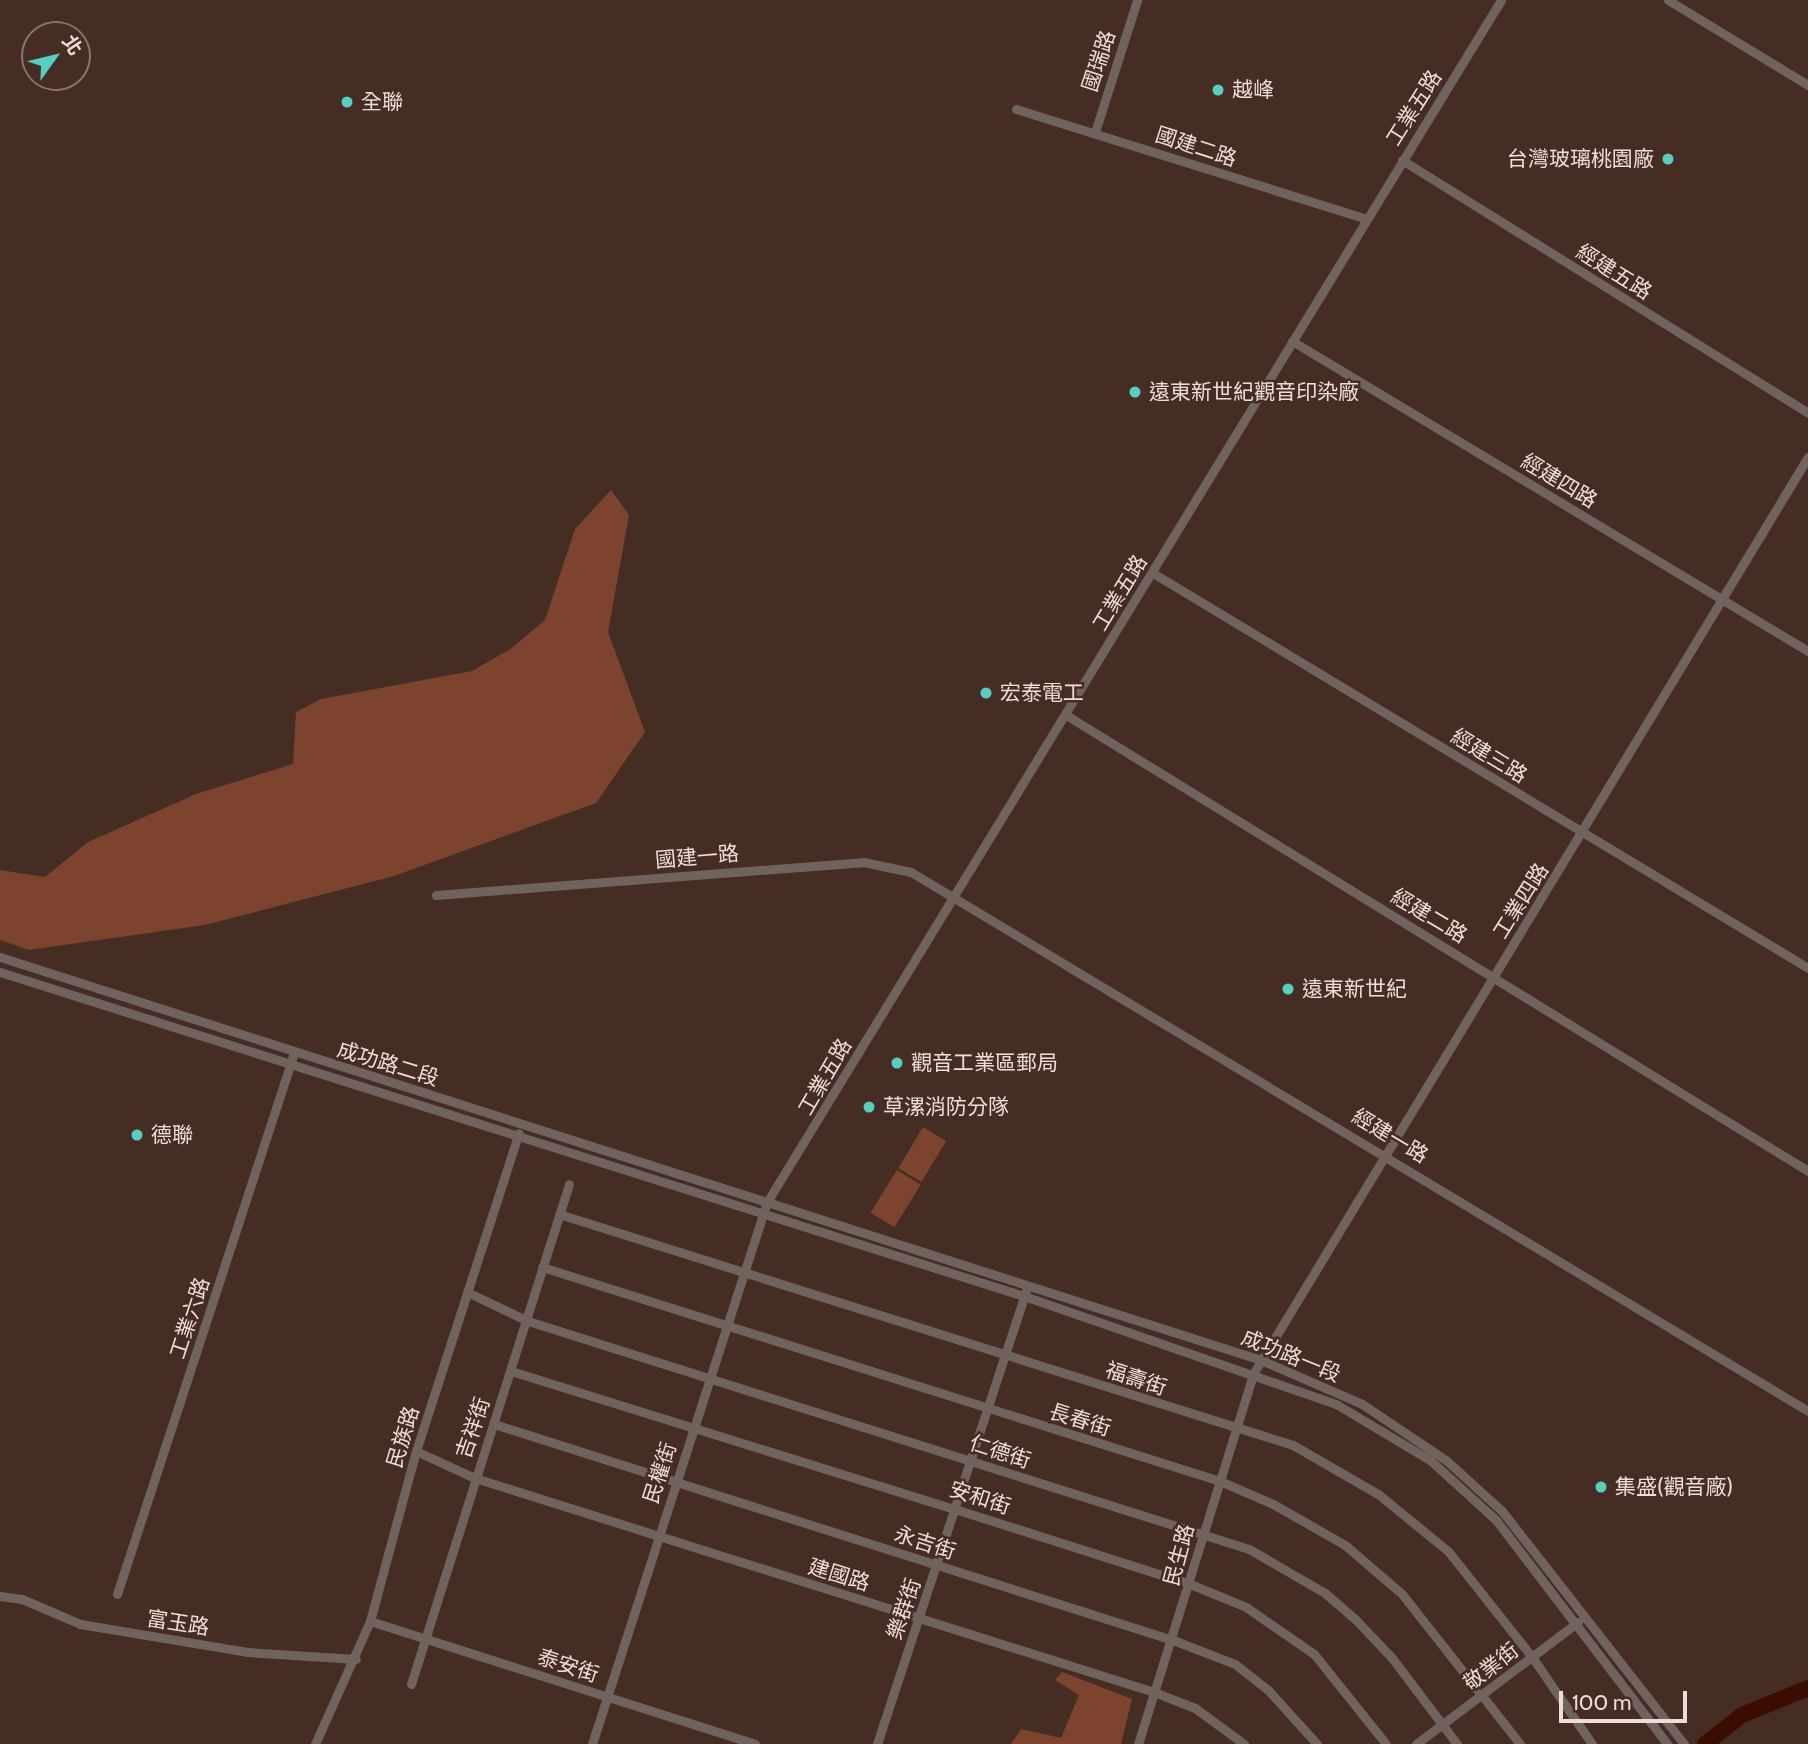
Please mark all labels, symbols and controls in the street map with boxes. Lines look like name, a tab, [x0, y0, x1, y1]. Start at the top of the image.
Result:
north arrow	[21, 21, 91, 91]
street label: 國瑞路	[1077, 27, 1121, 95]
text: 北	[57, 31, 87, 59]
street label: 工業五路	[1381, 66, 1447, 150]
place label: 越峰	[1232, 77, 1274, 103]
marker: 越峰	[1210, 82, 1226, 98]
place label: 全聯	[361, 89, 403, 115]
marker: 全聯	[339, 94, 355, 110]
street label: 國建二路	[1152, 122, 1240, 172]
place label: 台灣玻璃桃園廠	[1507, 146, 1654, 172]
marker: 台灣玻璃桃園廠	[1660, 151, 1676, 167]
street label: 經建五路	[1572, 239, 1656, 305]
place label: 遠東新世紀觀音印染廠	[1149, 379, 1359, 405]
marker: 遠東新世紀觀音印染廠	[1127, 384, 1143, 400]
street label: 經建四路	[1517, 449, 1601, 513]
street label: 工業五路	[1088, 551, 1152, 635]
place label: 宏泰電工	[1000, 680, 1084, 706]
marker: 宏泰電工	[978, 685, 994, 701]
street label: 經建三路	[1447, 724, 1531, 788]
street label: 國建一路	[654, 841, 740, 873]
street label: 工業四路	[1488, 859, 1554, 943]
street label: 經建二路	[1387, 884, 1471, 948]
place label: 遠東新世紀	[1302, 976, 1407, 1002]
marker: 遠東新世紀	[1280, 981, 1296, 997]
street label: 工業五路	[793, 1034, 857, 1120]
street label: 成功路二段	[334, 1037, 442, 1091]
place label: 觀音工業區郵局	[911, 1050, 1058, 1076]
marker: 觀音工業區郵局	[889, 1055, 905, 1071]
place label: 草漯消防分隊	[883, 1094, 1009, 1120]
marker: 草漯消防分隊	[861, 1099, 877, 1115]
street label: 經建一路	[1348, 1104, 1432, 1168]
place label: 德聯	[151, 1122, 193, 1148]
marker: 德聯	[129, 1127, 145, 1143]
street label: 工業六路	[165, 1274, 215, 1362]
street label: 成功路一段	[1238, 1325, 1344, 1387]
street label: 福壽街	[1102, 1357, 1170, 1401]
street label: 吉祥街	[451, 1394, 495, 1462]
street label: 長春街	[1046, 1399, 1114, 1441]
street label: 民族路	[382, 1403, 424, 1471]
street label: 仁德街	[966, 1430, 1034, 1474]
street label: 民權街	[638, 1439, 682, 1507]
place label: 集盛(觀音廠)	[1615, 1474, 1733, 1500]
street label: 安和街	[946, 1476, 1014, 1520]
marker: 集盛(觀音廠)	[1593, 1479, 1609, 1495]
street label: 永吉街	[891, 1521, 959, 1565]
street label: 民生路	[1159, 1521, 1199, 1589]
street label: 建國路	[805, 1554, 873, 1596]
street label: 樂群街	[882, 1575, 926, 1643]
street label: 富玉路	[145, 1606, 211, 1640]
street label: 敬業街	[1458, 1638, 1524, 1696]
street label: 泰安街	[534, 1644, 602, 1688]
scale bar	[1563, 1678, 1691, 1722]
text: 100 m	[1572, 1690, 1631, 1715]

